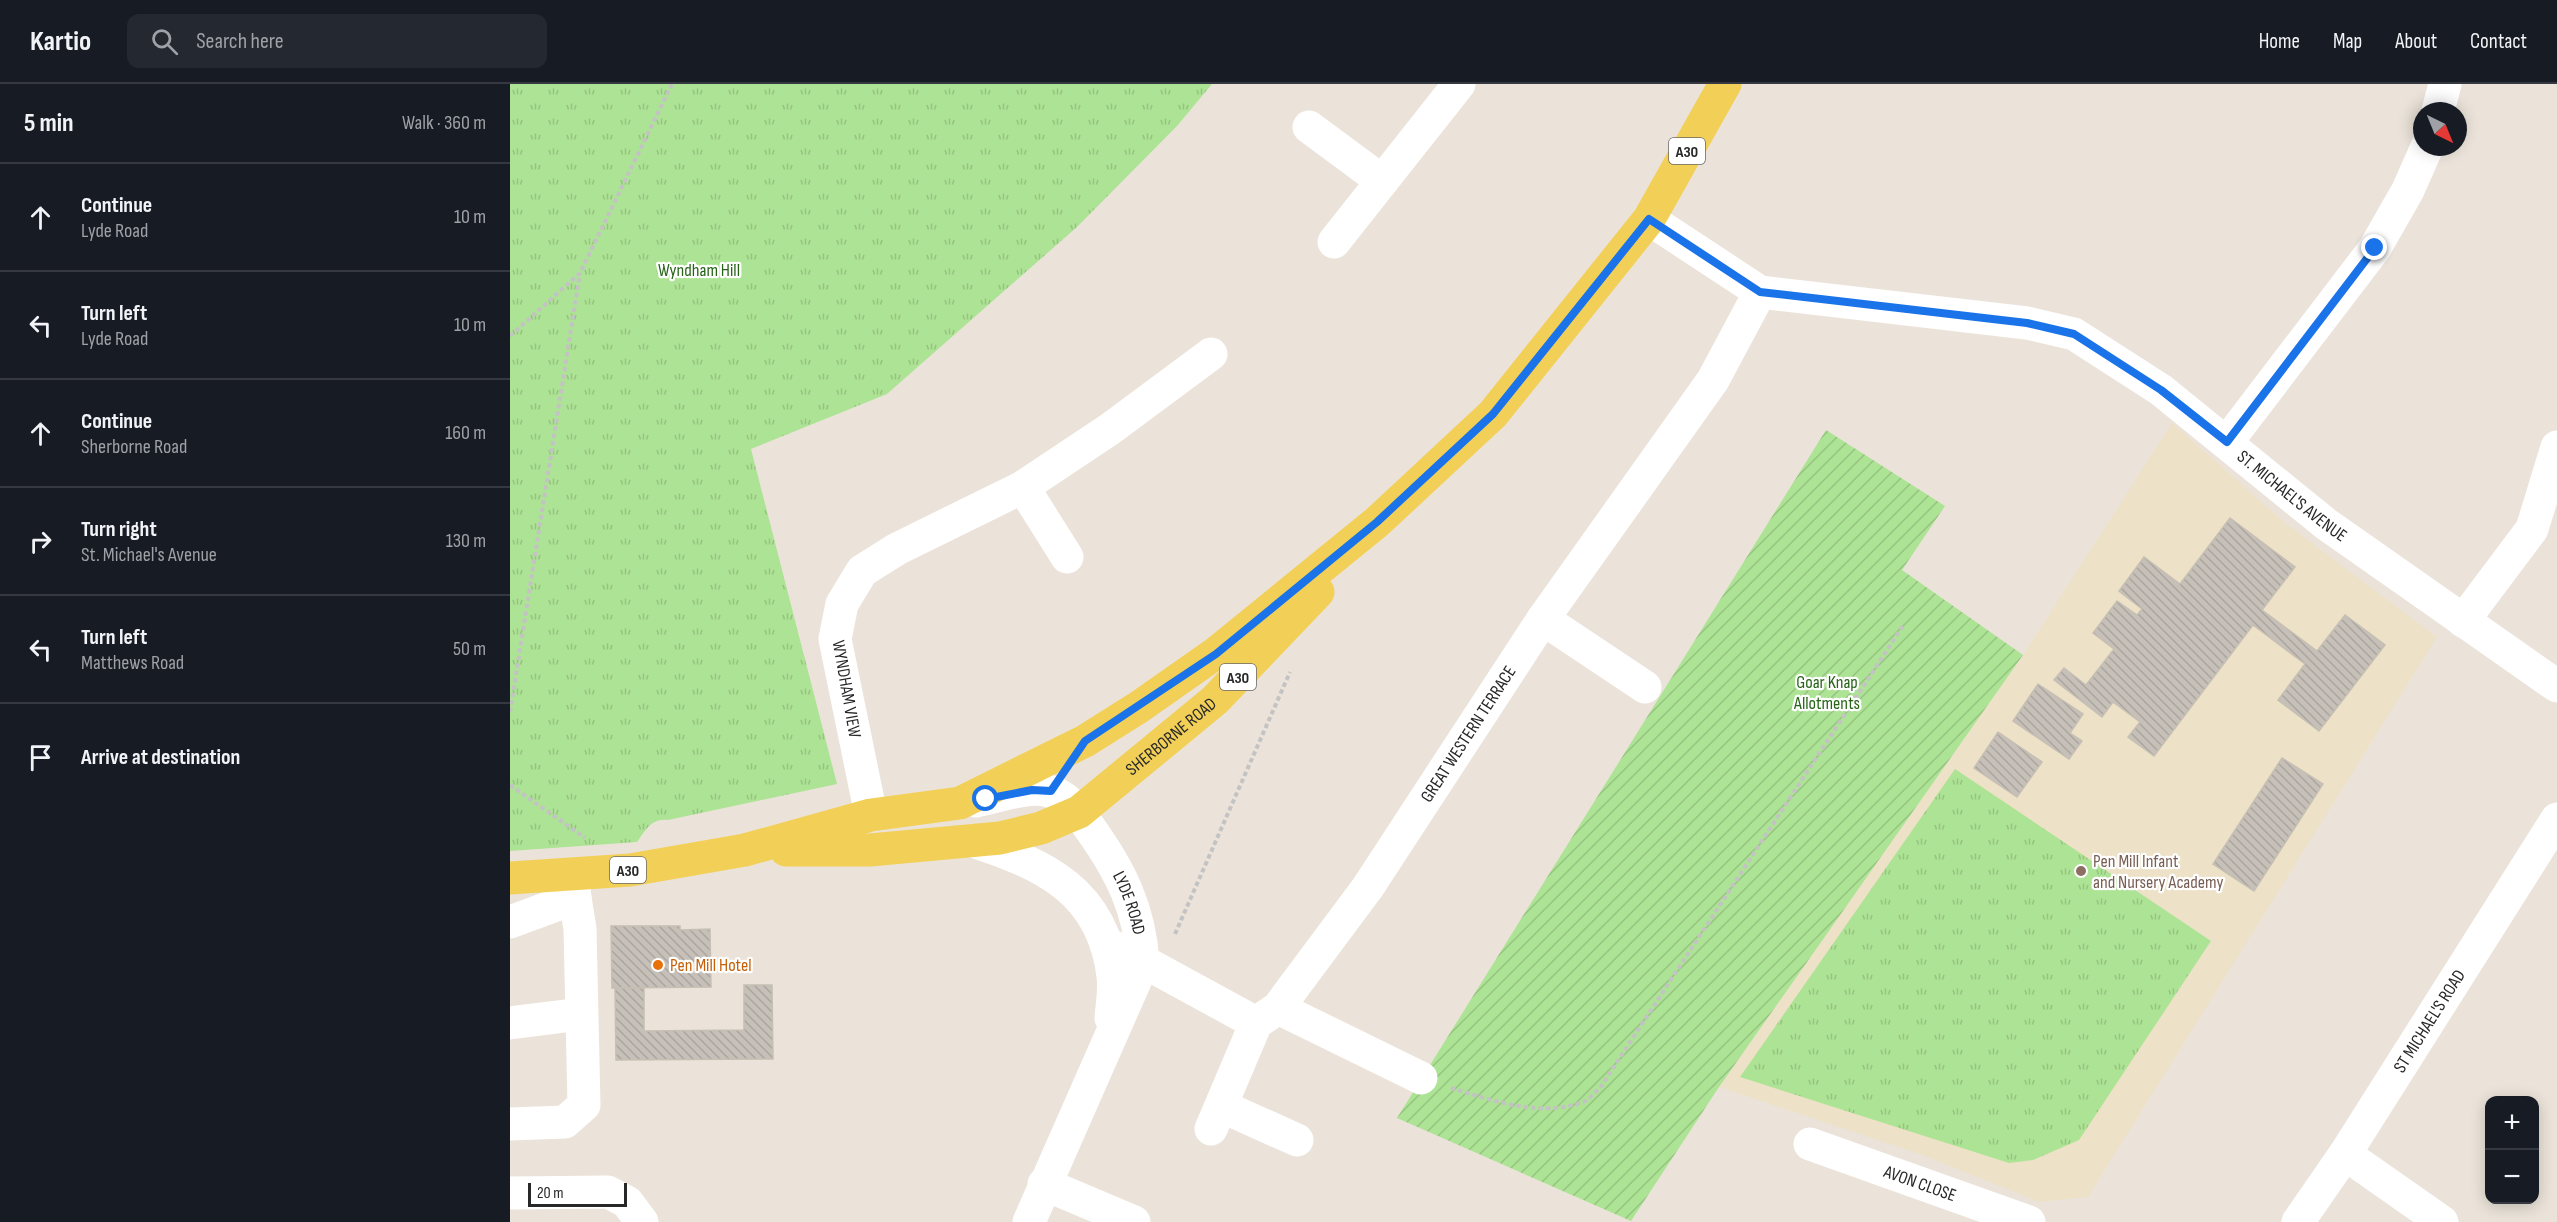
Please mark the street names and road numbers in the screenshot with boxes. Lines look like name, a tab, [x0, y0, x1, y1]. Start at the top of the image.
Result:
road number: A30	[1669, 138, 1705, 164]
street label: ST. MICHAEL'S AVENUE	[2233, 446, 2351, 546]
street label: WYNDHAM VIEW	[828, 639, 865, 740]
street label: GREAT WESTERN TERRACE	[1416, 662, 1521, 806]
road number: A30	[1220, 664, 1256, 690]
street label: SHERBORNE ROAD	[1122, 693, 1221, 780]
road number: A30	[610, 857, 646, 883]
street label: LYDE ROAD	[1108, 868, 1149, 936]
street label: ST MICHAEL'S ROAD	[2389, 966, 2470, 1077]
street label: AVON CLOSE	[1880, 1161, 1959, 1206]

